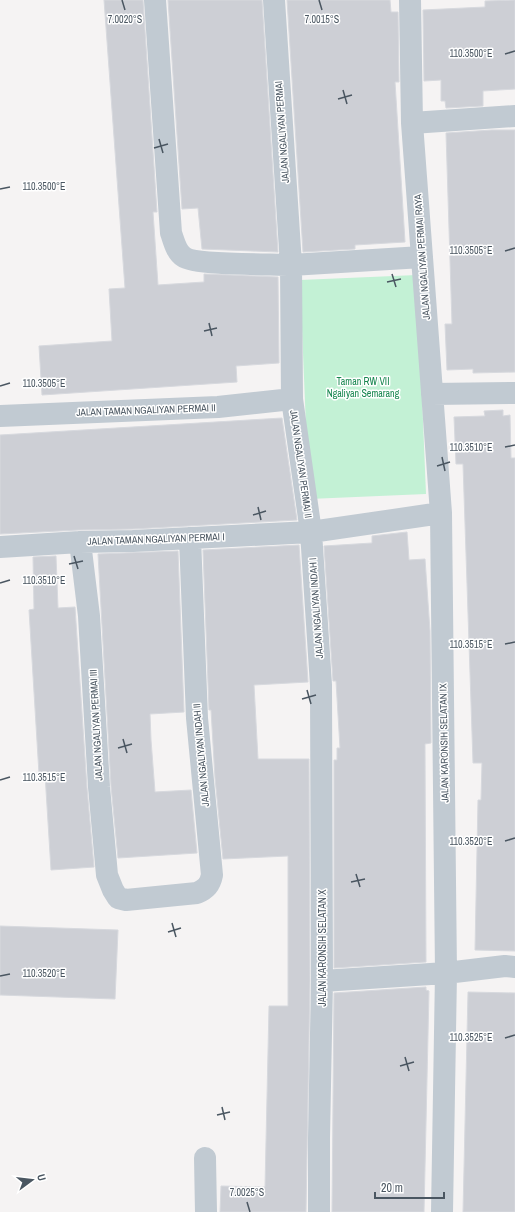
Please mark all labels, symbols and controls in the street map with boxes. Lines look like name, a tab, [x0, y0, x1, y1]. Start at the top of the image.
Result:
text: 7.0020°S	[108, 13, 143, 26]
text: 7.0015°S	[305, 13, 340, 26]
text: 110.3500°E	[449, 47, 493, 60]
street label: JALAN NGALIYAN PERMAI	[272, 80, 292, 184]
text: 110.3500°E	[22, 180, 66, 193]
street label: JALAN NGALIYAN PERMAI RAYA	[411, 193, 433, 320]
text: 110.3505°E	[449, 244, 493, 257]
park label: Taman RW VII Ngaliyan Semarang	[327, 375, 400, 400]
text: 110.3505°E	[22, 377, 66, 390]
street label: JALAN TAMAN NGALIYAN PERMAI II	[76, 401, 216, 419]
street label: JALAN NGALIYAN PERMAI II	[287, 409, 315, 519]
text: 110.3510°E	[449, 441, 493, 454]
street label: JALAN TAMAN NGALIYAN PERMAI I	[87, 530, 225, 548]
street label: JALAN NGALIYAN INDAH I	[306, 557, 326, 659]
text: 110.3510°E	[22, 574, 66, 587]
text: 110.3515°E	[449, 638, 493, 651]
street label: JALAN NGALIYAN PERMAI III	[87, 669, 105, 781]
street label: JALAN KARONSIH SELATAN IX	[436, 683, 452, 803]
street label: JALAN NGALIYAN INDAH II	[190, 703, 212, 807]
text: 110.3515°E	[22, 771, 66, 784]
text: 110.3520°E	[449, 835, 493, 848]
street label: JALAN KARONSIH SELATAN X	[316, 889, 329, 1006]
text: 110.3520°E	[22, 967, 66, 980]
text: 110.3525°E	[449, 1031, 493, 1044]
north arrow	[12, 1160, 52, 1200]
text: U	[34, 1172, 49, 1182]
scale bar	[375, 1174, 444, 1200]
text: 20 m	[381, 1180, 403, 1196]
text: 7.0025°S	[230, 1186, 265, 1199]

